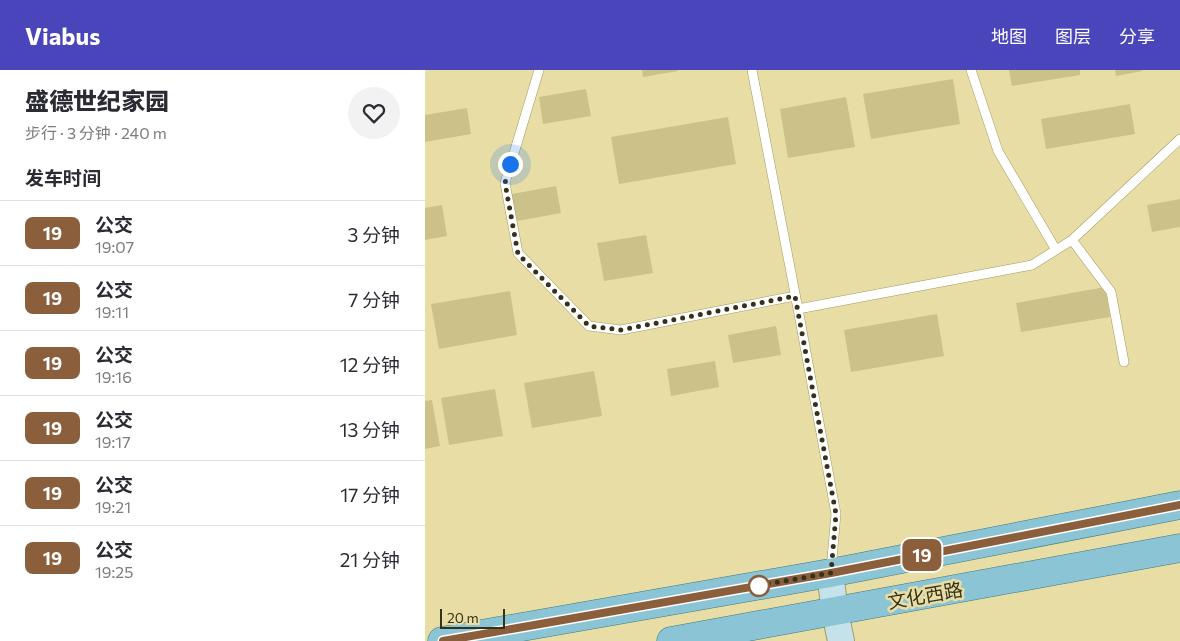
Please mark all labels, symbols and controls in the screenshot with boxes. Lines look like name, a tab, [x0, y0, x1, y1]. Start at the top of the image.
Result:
text: Viabus	[25, 21, 100, 50]
text: 地图	[991, 25, 1027, 47]
text: 图层	[1055, 25, 1091, 47]
text: 分享	[1119, 25, 1155, 47]
text: 盛德世纪家园	[25, 86, 169, 115]
button: heart	[348, 87, 400, 139]
text: 步行 · 3 分钟 · 240 m	[25, 123, 167, 142]
your location	[498, 152, 523, 177]
text: 发车时间	[25, 166, 101, 189]
text: 公交	[95, 213, 133, 236]
text: 19	[43, 222, 62, 244]
text: 3 分钟	[348, 223, 400, 246]
text: 19:07	[95, 237, 134, 256]
text: 公交	[95, 278, 133, 301]
text: 19	[43, 287, 62, 309]
text: 7 分钟	[348, 288, 400, 311]
text: 19:11	[95, 302, 129, 321]
text: 公交	[95, 343, 133, 366]
text: 19	[43, 352, 62, 374]
text: 12 分钟	[340, 353, 400, 376]
text: 19:16	[95, 367, 132, 386]
text: 公交	[95, 408, 133, 431]
text: 19	[43, 417, 62, 439]
text: 13 分钟	[339, 418, 400, 441]
text: 19:17	[95, 432, 131, 451]
text: 公交	[95, 473, 133, 496]
text: 19	[43, 482, 62, 504]
text: 17 分钟	[340, 483, 400, 506]
text: 19:21	[95, 497, 131, 516]
text: 公交	[95, 538, 133, 561]
line badge: 19	[899, 539, 945, 571]
text: 19	[912, 544, 932, 566]
text: 19	[43, 547, 62, 569]
text: 21 分钟	[340, 548, 400, 571]
text: 19:25	[95, 562, 133, 581]
unlabelled marker	[748, 575, 770, 597]
street label: 文化西路	[886, 577, 964, 613]
scale bar	[440, 606, 505, 629]
text: 20 m	[447, 609, 479, 626]

